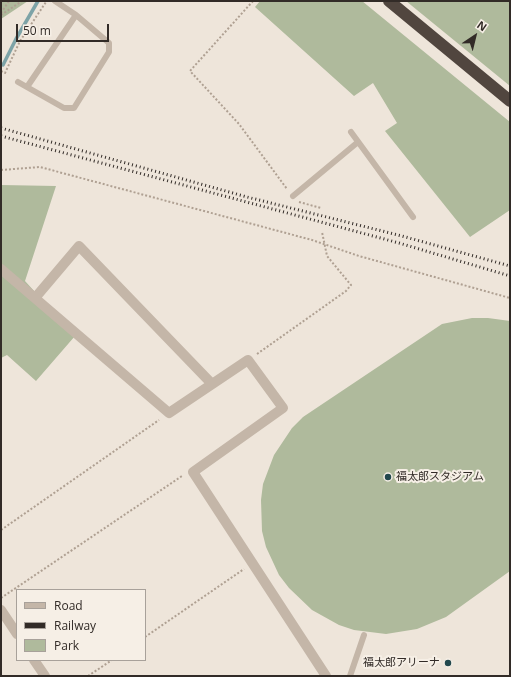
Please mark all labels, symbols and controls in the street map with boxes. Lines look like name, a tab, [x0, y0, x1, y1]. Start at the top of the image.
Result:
scale bar	[18, 16, 111, 42]
north arrow	[455, 16, 495, 56]
text: N	[474, 17, 490, 34]
text: 50 m	[23, 22, 51, 39]
place label: 福太郎スタジアム	[396, 470, 484, 484]
marker: 福太郎スタジアム	[383, 472, 393, 482]
legend	[16, 589, 146, 661]
text: Road	[54, 597, 83, 614]
text: Railway	[54, 617, 96, 634]
text: Park	[54, 637, 79, 654]
place label: 福太郎アリーナ	[363, 656, 440, 670]
marker: 福太郎アリーナ	[443, 658, 453, 668]

